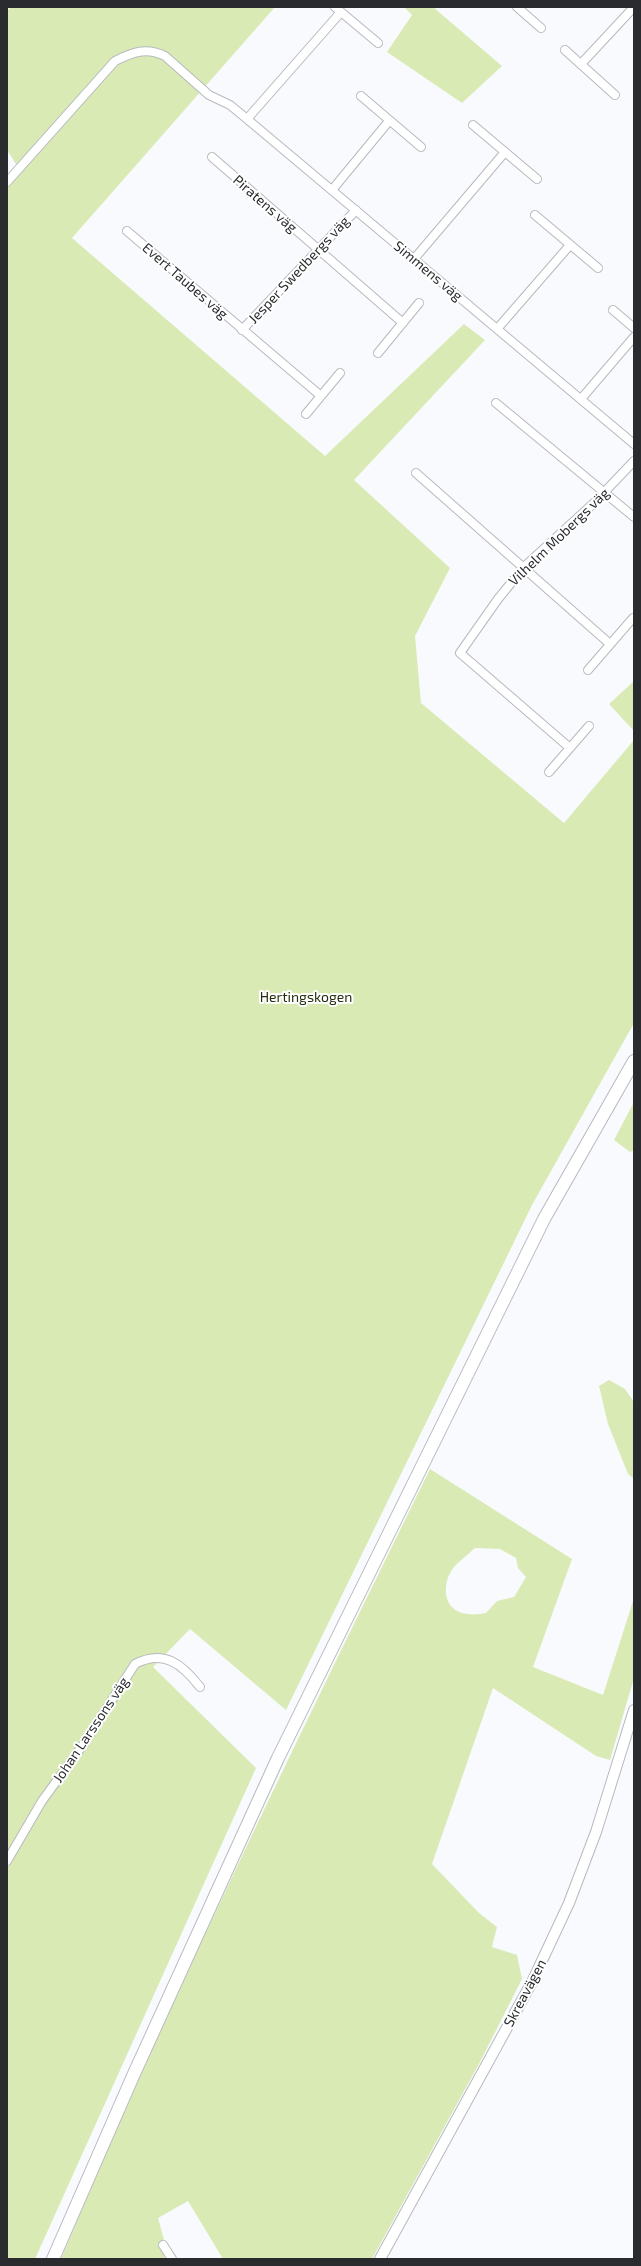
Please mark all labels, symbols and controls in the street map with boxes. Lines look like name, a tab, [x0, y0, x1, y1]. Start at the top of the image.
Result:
street label: Piratens väg	[230, 172, 300, 236]
street label: Jesper Swedbergs väg	[245, 213, 353, 327]
street label: Simmens väg	[390, 237, 466, 305]
street label: Evert Taubes väg	[139, 239, 231, 323]
street label: Vilhelm Mobergs väg	[505, 485, 613, 589]
park label: Hertingskogen	[260, 989, 352, 1005]
street label: Johan Larssons väg	[49, 1674, 133, 1786]
street label: Skreavägen	[500, 1956, 550, 2030]

